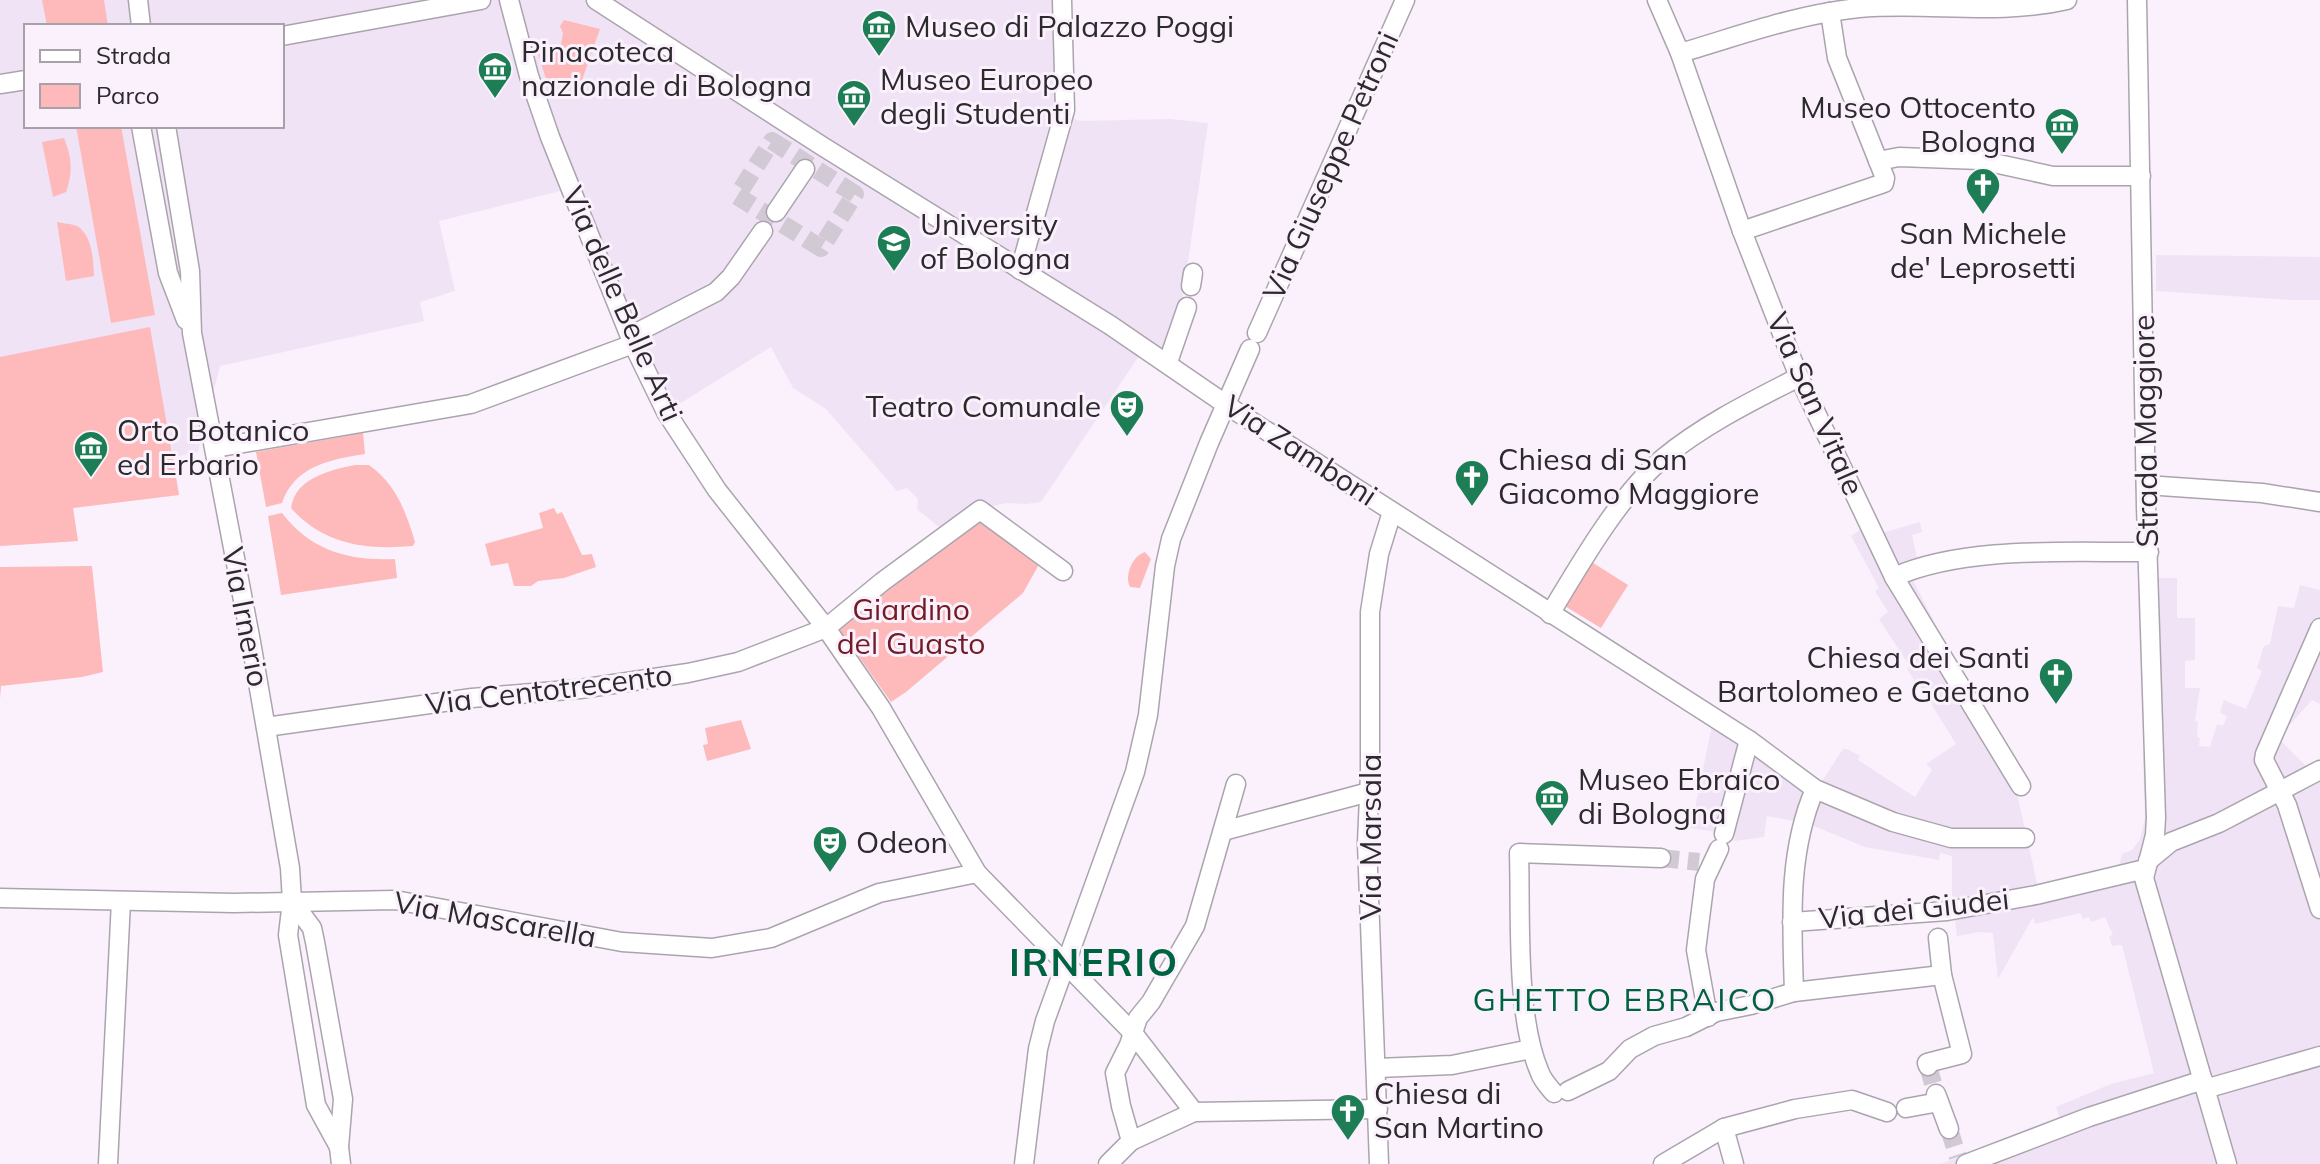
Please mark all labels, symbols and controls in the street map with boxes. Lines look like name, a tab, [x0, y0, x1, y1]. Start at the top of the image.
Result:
place label: Museo di Palazzo Poggi	[905, 7, 1234, 45]
museum icon: Museo di Palazzo Poggi	[860, 8, 898, 58]
legend	[24, 24, 284, 128]
street label: Via Giuseppe Petroni	[1254, 25, 1406, 306]
place label: Pinacoteca nazionale di Bologna	[521, 32, 812, 104]
text: Strada	[96, 40, 171, 70]
museum icon: Pinacoteca nazionale di Bologna	[476, 50, 514, 100]
place label: Museo Europeo degli Studenti	[880, 60, 1093, 132]
museum icon: Museo Europeo degli Studenti	[835, 78, 873, 128]
text: Parco	[96, 80, 159, 110]
place label: Museo Ottocento Bologna	[1800, 88, 2036, 160]
museum icon: Museo Ottocento Bologna	[2043, 106, 2081, 156]
church icon: San Michele de' Leprosetti	[1964, 166, 2002, 216]
street label: Via delle Belle Arti	[554, 180, 692, 427]
place label: University of Bologna	[920, 205, 1070, 277]
place label: San Michele de' Leprosetti	[1890, 214, 2076, 286]
school or university icon: University of Bologna	[875, 223, 913, 273]
street label: Via San Vitale	[1759, 306, 1873, 501]
street label: Strada Maggiore	[2124, 314, 2166, 548]
street label: Via Zamboni	[1217, 386, 1385, 514]
place label: Teatro Comunale	[865, 387, 1101, 425]
theatre icon: Teatro Comunale	[1108, 388, 1146, 438]
place label: Orto Botanico ed Erbario	[117, 411, 309, 483]
museum icon: Orto Botanico ed Erbario	[72, 429, 110, 479]
place label: Chiesa di San Giacomo Maggiore	[1498, 440, 1759, 512]
church icon: Chiesa di San Giacomo Maggiore	[1453, 458, 1491, 508]
street label: Via Irnerio	[214, 544, 278, 690]
park label: Giardino del Guasto	[837, 590, 985, 662]
place label: Chiesa dei Santi Bartolomeo e Gaetano	[1717, 638, 2030, 710]
street label: Via Centotrecento	[423, 655, 674, 723]
church icon: Chiesa dei Santi Bartolomeo e Gaetano	[2037, 656, 2075, 706]
street label: Via Marsala	[1351, 754, 1389, 920]
place label: Museo Ebraico di Bologna	[1578, 760, 1780, 832]
museum icon: Museo Ebraico di Bologna	[1533, 778, 1571, 828]
place label: Odeon	[856, 823, 948, 861]
theatre icon: Odeon	[811, 824, 849, 874]
street label: Via dei Giudei	[1817, 879, 2011, 937]
street label: Via Mascarella	[391, 883, 599, 955]
district label: IRNERIO	[1009, 938, 1179, 986]
district label: GHETTO EBRAICO	[1472, 979, 1778, 1019]
place label: Chiesa di San Martino	[1374, 1074, 1544, 1146]
church icon: Chiesa di San Martino	[1329, 1092, 1367, 1142]

